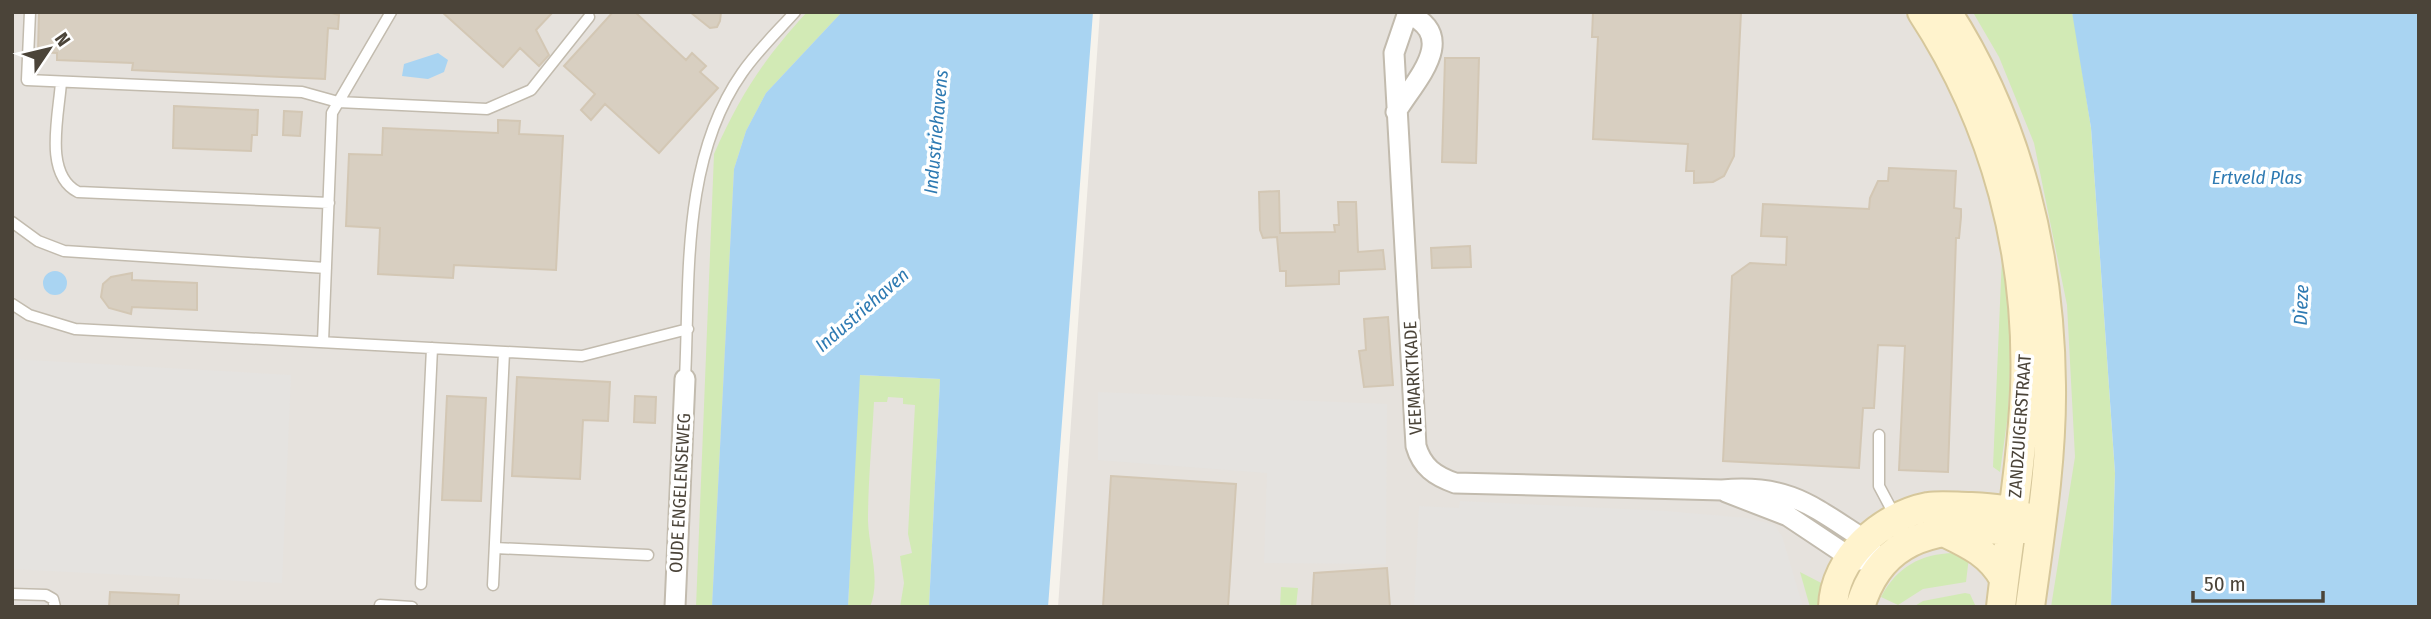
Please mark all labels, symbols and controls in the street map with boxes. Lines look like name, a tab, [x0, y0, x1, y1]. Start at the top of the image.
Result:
north arrow	[14, 14, 84, 84]
text: N	[50, 28, 75, 51]
water label: Industriehavens	[919, 69, 953, 195]
water label: Ertveld Plas	[2212, 166, 2302, 189]
water label: Industriehaven	[811, 263, 913, 357]
water label: Dieze	[2289, 284, 2313, 326]
street label: VEEMARKTKADE	[1399, 321, 1427, 435]
street label: ZANDZUIGERSTRAAT	[2004, 353, 2036, 499]
street label: OUDE ENGELENSEWEG	[665, 413, 695, 573]
scale bar	[2193, 560, 2322, 604]
text: 50 m	[2204, 571, 2246, 597]

